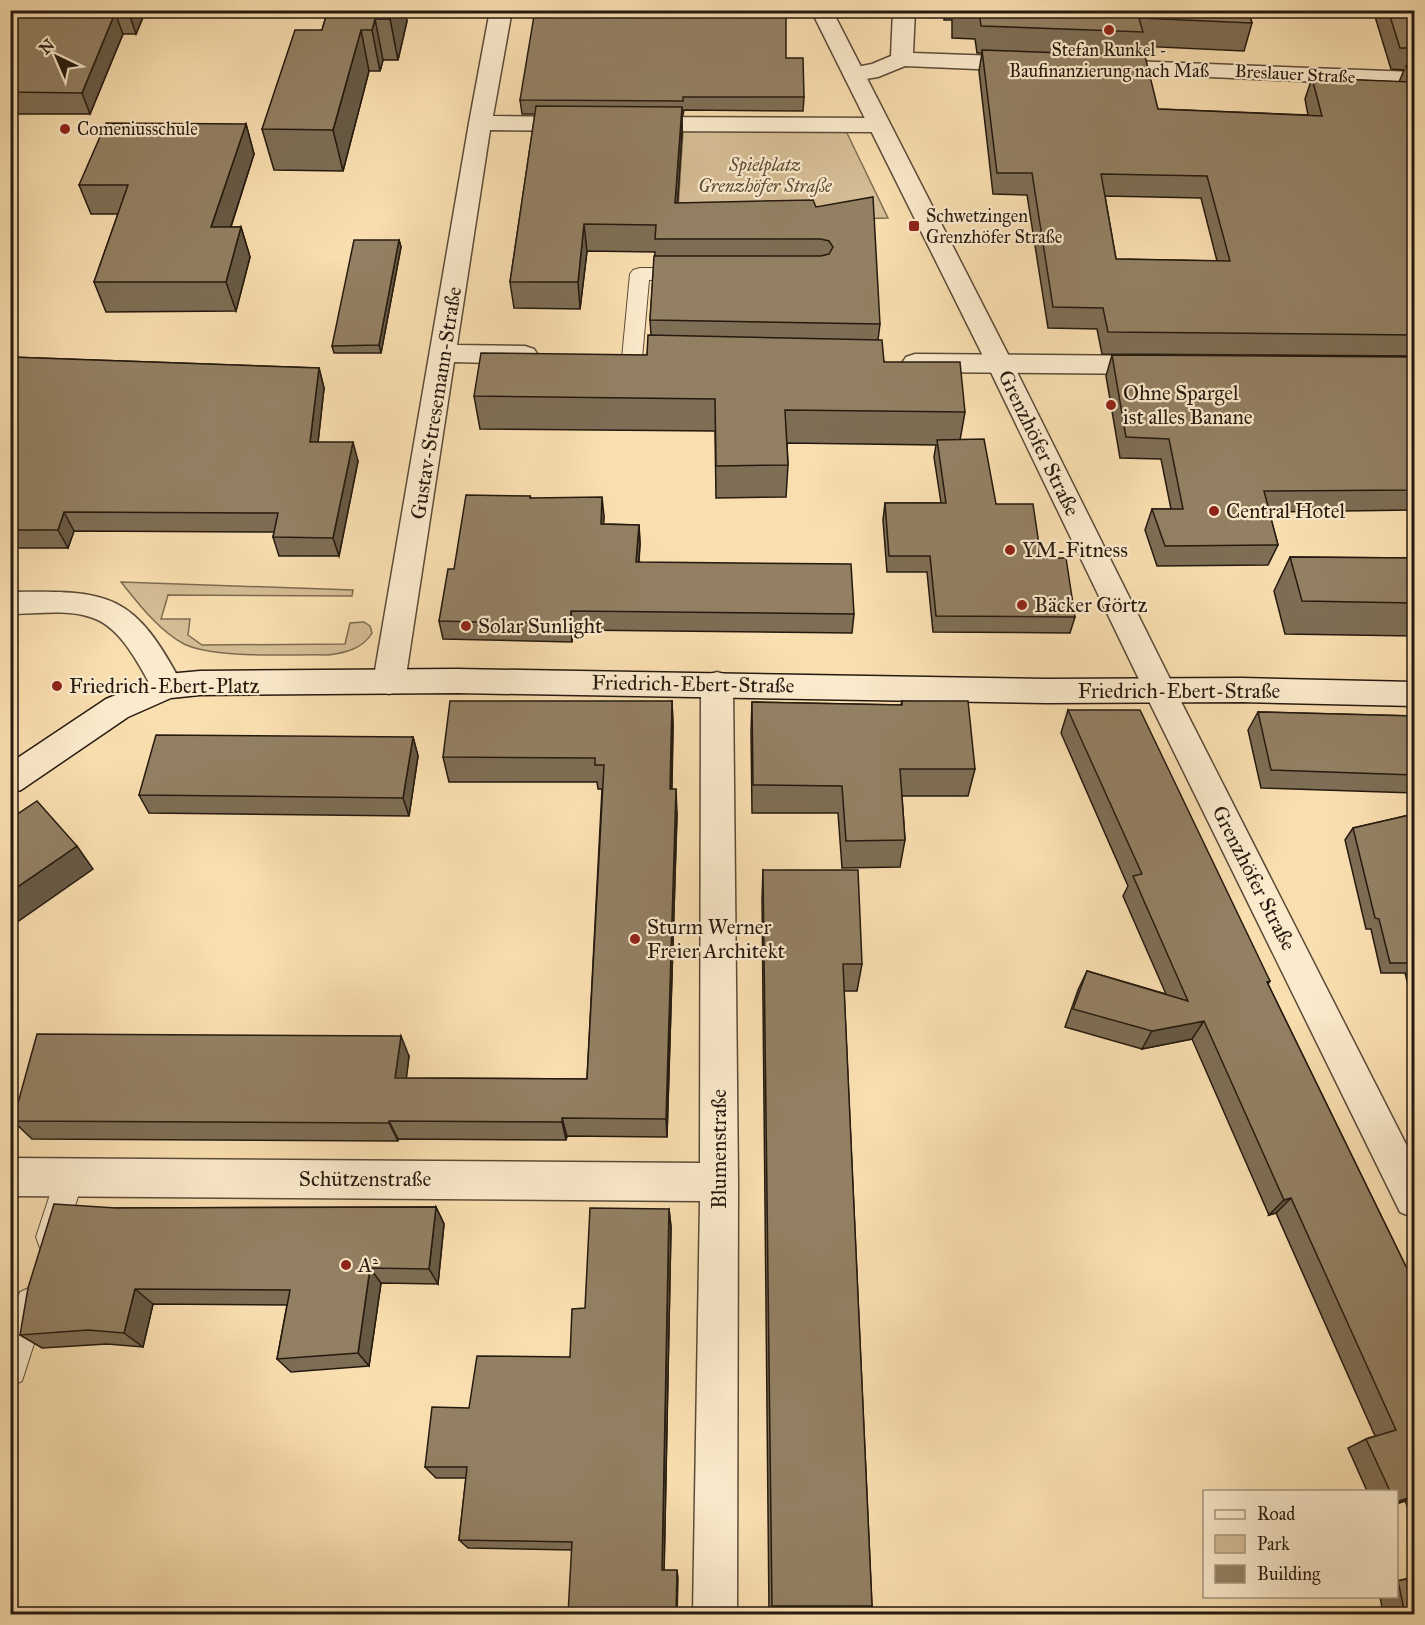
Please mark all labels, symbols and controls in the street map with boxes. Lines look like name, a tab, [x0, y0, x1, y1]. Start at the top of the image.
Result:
marker: Stefan Runkel - Baufinanzierung nach Maß	[1102, 23, 1116, 37]
north arrow	[27, 27, 87, 87]
text: N	[35, 35, 59, 58]
place label: Stefan Runkel - Baufinanzierung nach Maß	[1009, 39, 1209, 83]
street label: Breslauer Straße	[1234, 60, 1356, 88]
place label: Comeniusschule	[77, 118, 198, 140]
marker: Comeniusschule	[58, 122, 72, 136]
park label: Spielplatz Grenzhöfer Straße	[698, 154, 833, 197]
place label: Schwetzingen Grenzhöfer Straße	[926, 205, 1062, 248]
marker: Schwetzingen Grenzhöfer Straße	[907, 219, 921, 233]
street label: Gustav-Stresemann-Straße	[405, 285, 467, 521]
street label: Grenzhöfer Straße	[992, 366, 1086, 520]
place label: Ohne Spargel ist alles Banane	[1123, 380, 1253, 430]
marker: Ohne Spargel ist alles Banane	[1104, 398, 1118, 412]
place label: Central Hotel	[1226, 498, 1346, 524]
marker: Central Hotel	[1207, 504, 1221, 518]
place label: YM-Fitness	[1022, 537, 1128, 563]
marker: YM-Fitness	[1003, 543, 1017, 557]
place label: Bäcker Görtz	[1034, 592, 1148, 618]
marker: Bäcker Görtz	[1015, 598, 1029, 612]
place label: Solar Sunlight	[478, 613, 603, 639]
marker: Solar Sunlight	[459, 619, 473, 633]
street label: Friedrich-Ebert-Straße	[591, 669, 795, 699]
place label: Friedrich-Ebert-Platz	[69, 673, 260, 699]
street label: Friedrich-Ebert-Straße	[1078, 678, 1281, 704]
marker: Friedrich-Ebert-Platz	[50, 679, 64, 693]
street label: Grenzhöfer Straße	[1206, 801, 1302, 955]
place label: Sturm Werner Freier Architekt	[647, 914, 785, 964]
marker: Sturm Werner Freier Architekt	[628, 932, 642, 946]
street label: Blumenstraße	[706, 1089, 732, 1209]
street label: Schützenstraße	[299, 1166, 431, 1192]
place label: A²	[357, 1252, 379, 1278]
marker: A²	[339, 1258, 353, 1272]
legend	[1203, 1490, 1398, 1598]
text: Road	[1257, 1503, 1295, 1525]
text: Park	[1257, 1533, 1290, 1555]
text: Building	[1257, 1563, 1321, 1586]

